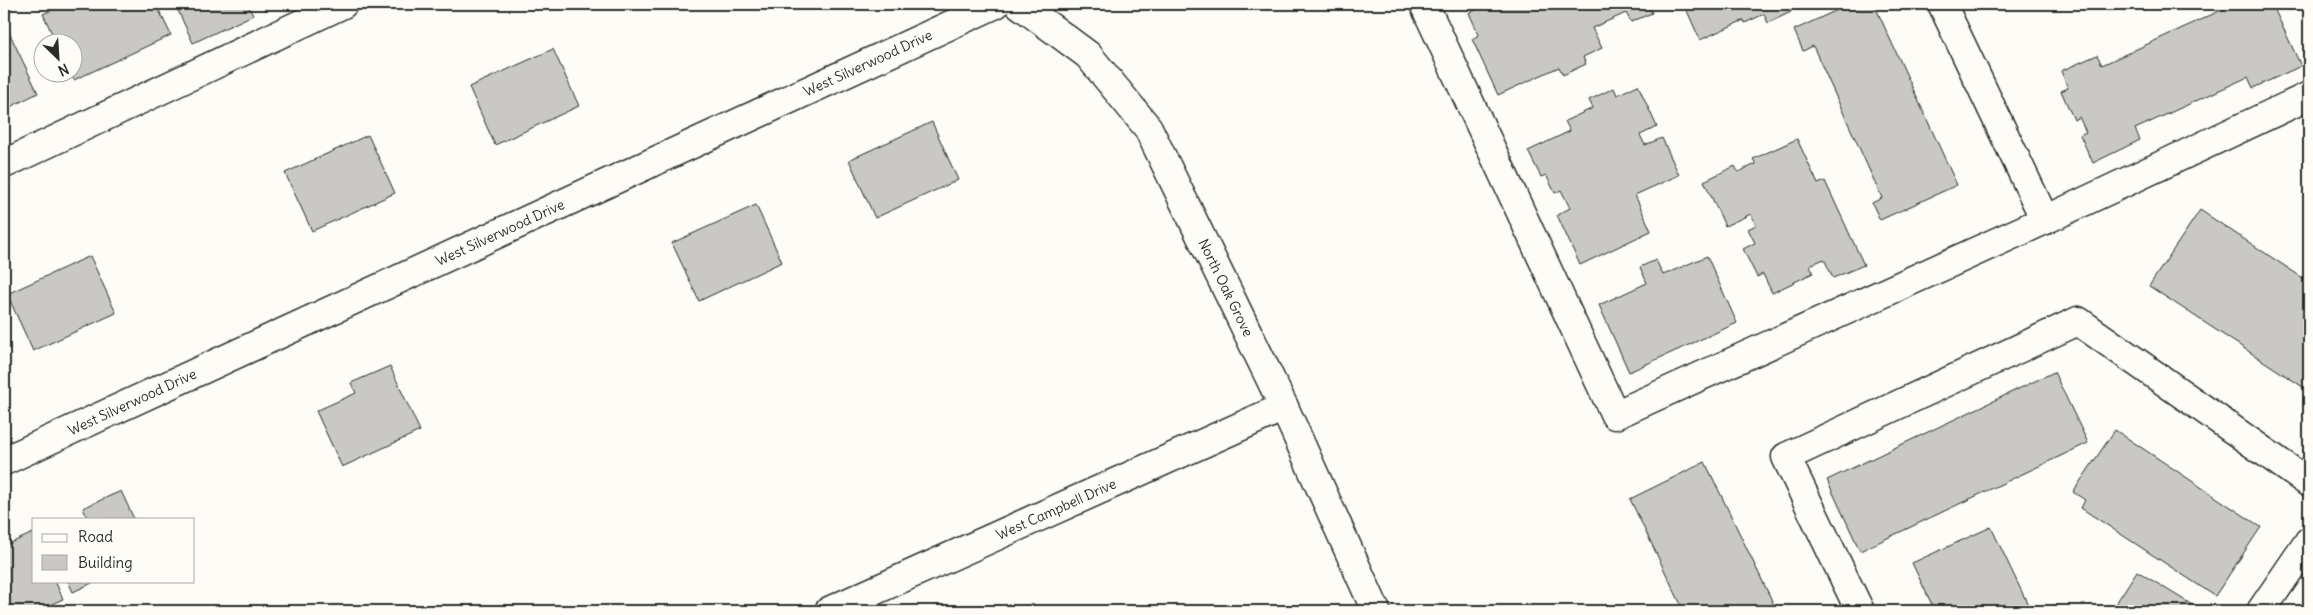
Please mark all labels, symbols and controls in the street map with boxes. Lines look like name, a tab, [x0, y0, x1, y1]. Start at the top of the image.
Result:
street label: West Silverwood Drive	[800, 26, 935, 101]
north arrow	[32, 32, 82, 82]
text: N	[55, 60, 72, 80]
street label: West Silverwood Drive	[433, 195, 567, 270]
street label: North Oak Grove	[1194, 236, 1257, 340]
street label: West Silverwood Drive	[65, 365, 199, 439]
street label: West Campbell Drive	[993, 474, 1119, 544]
legend	[32, 518, 195, 582]
text: Road	[78, 527, 113, 546]
text: Building	[78, 553, 133, 572]

